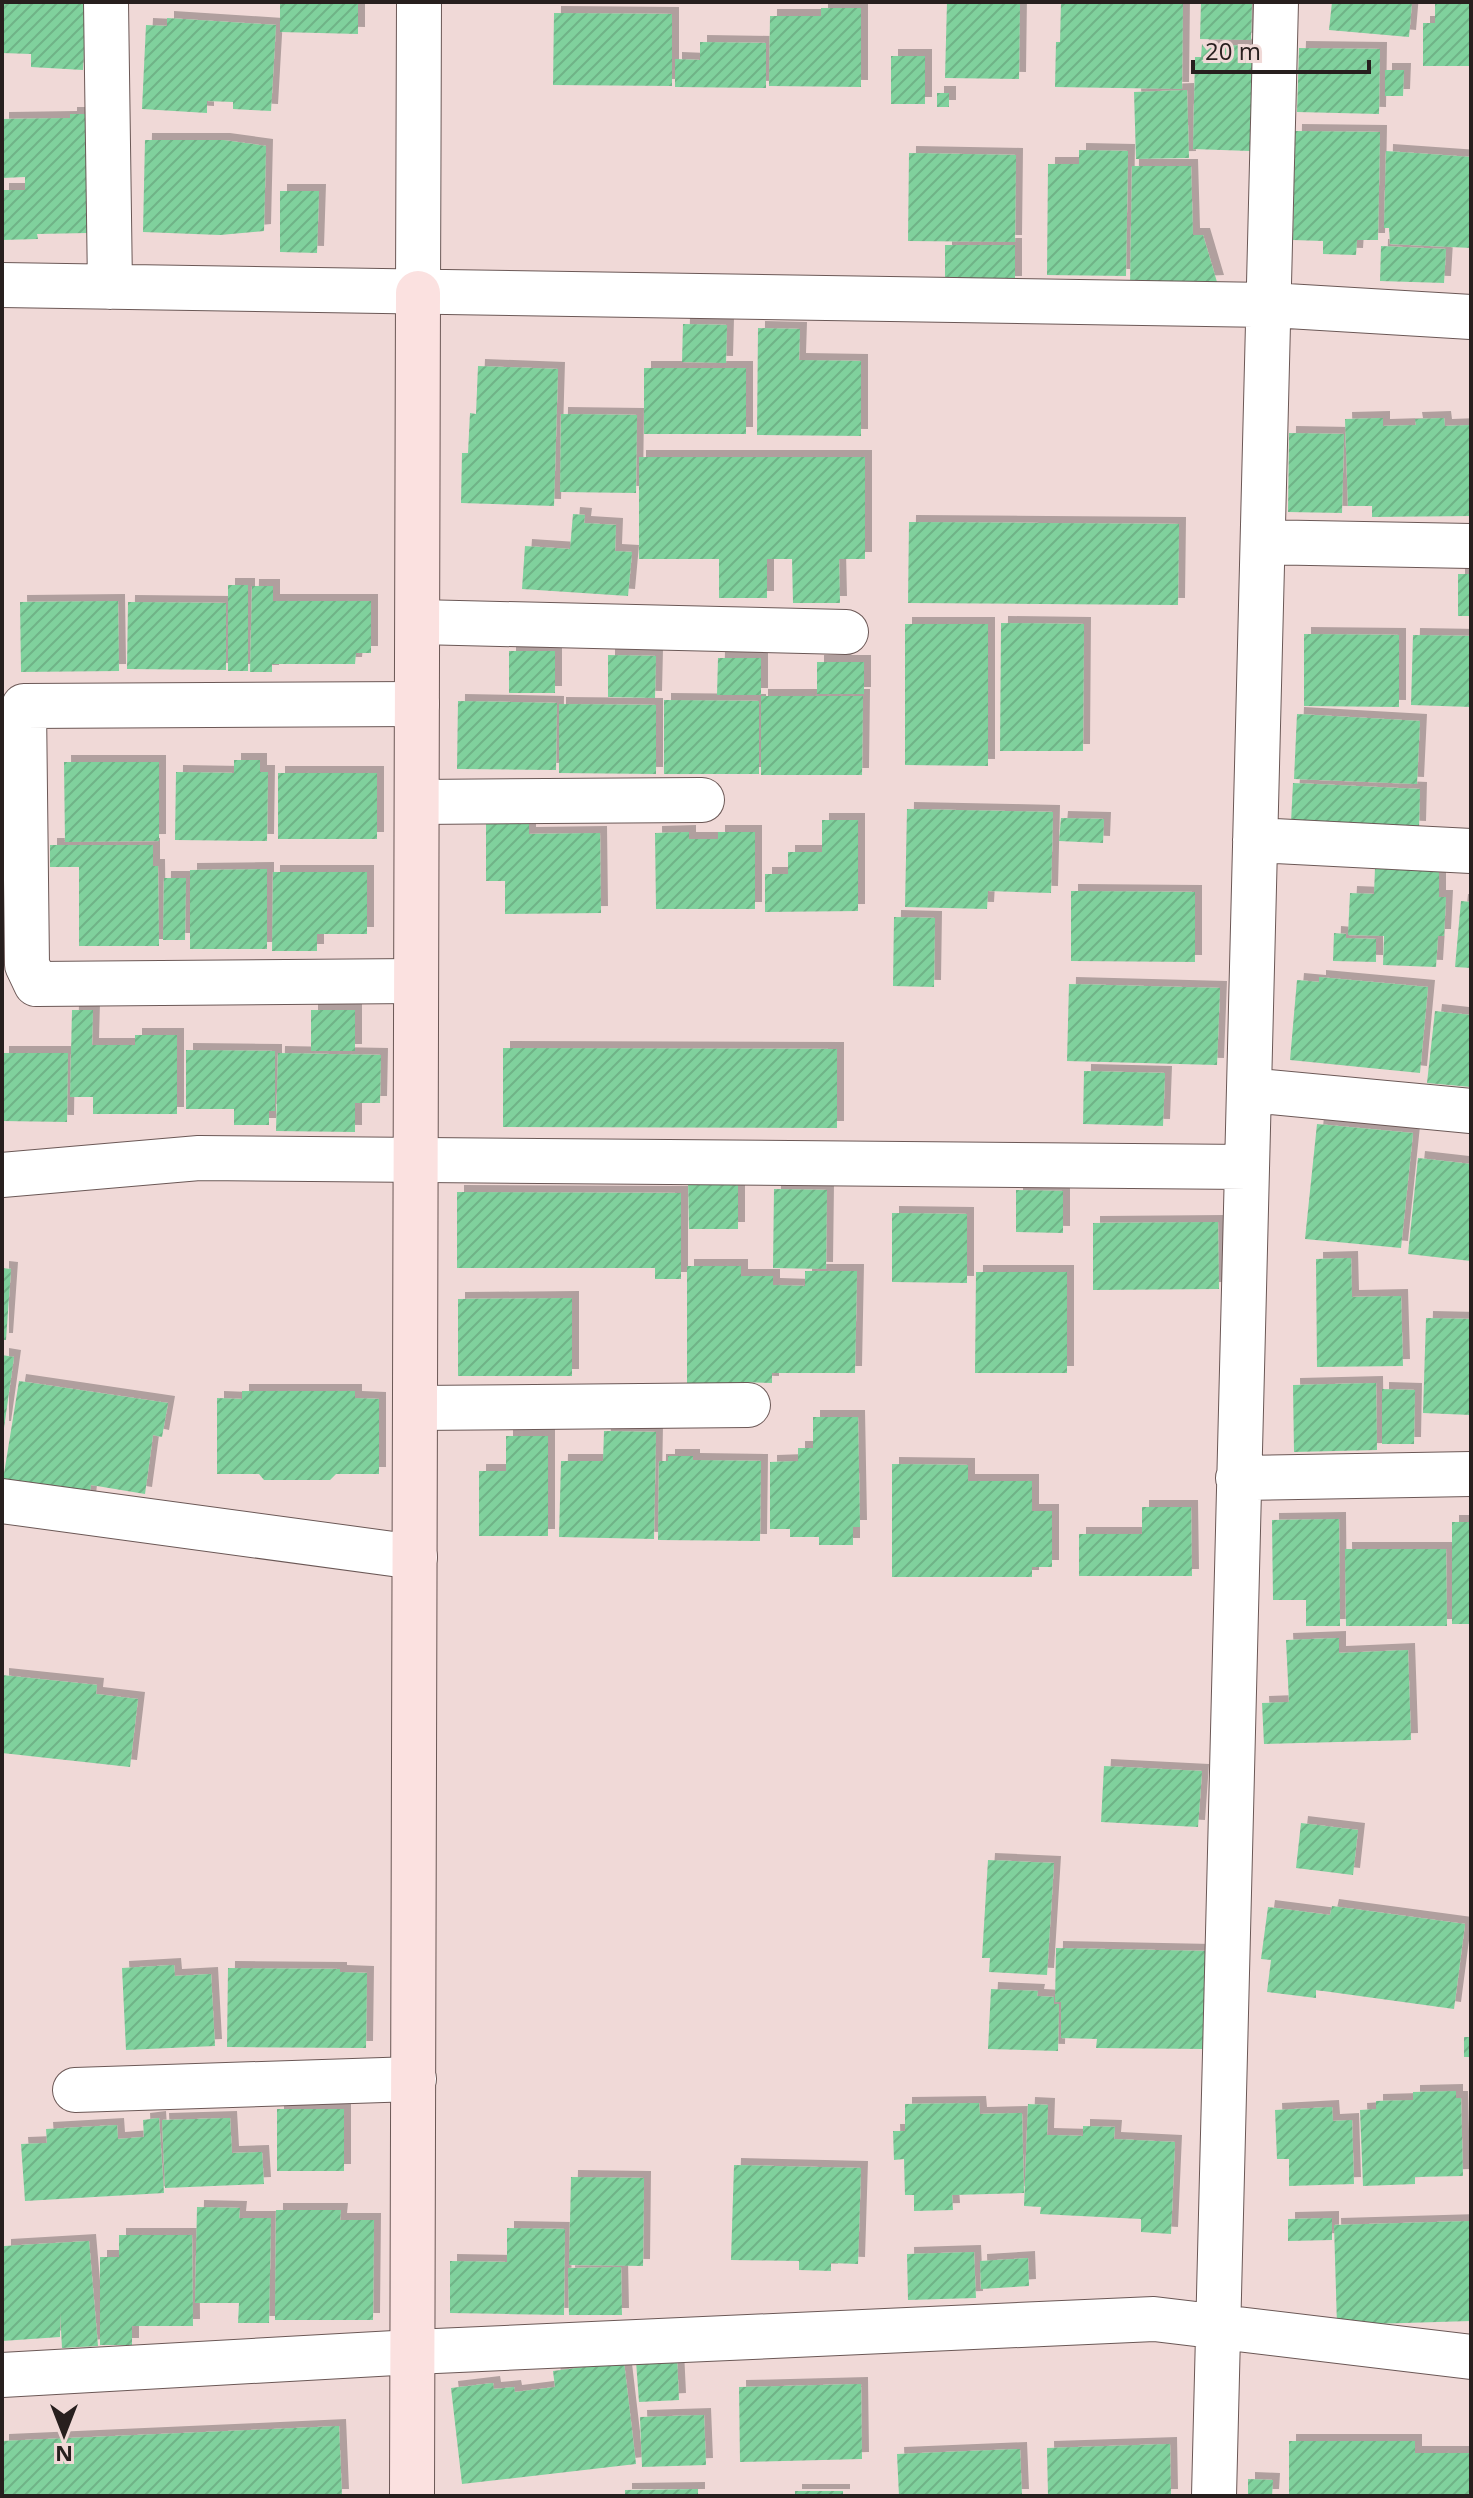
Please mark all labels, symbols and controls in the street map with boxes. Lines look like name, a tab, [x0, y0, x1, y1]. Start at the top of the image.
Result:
scale bar	[1193, 24, 1369, 74]
text: 20 m	[1205, 34, 1261, 67]
north arrow	[24, 2394, 104, 2474]
text: N	[55, 2440, 73, 2470]

